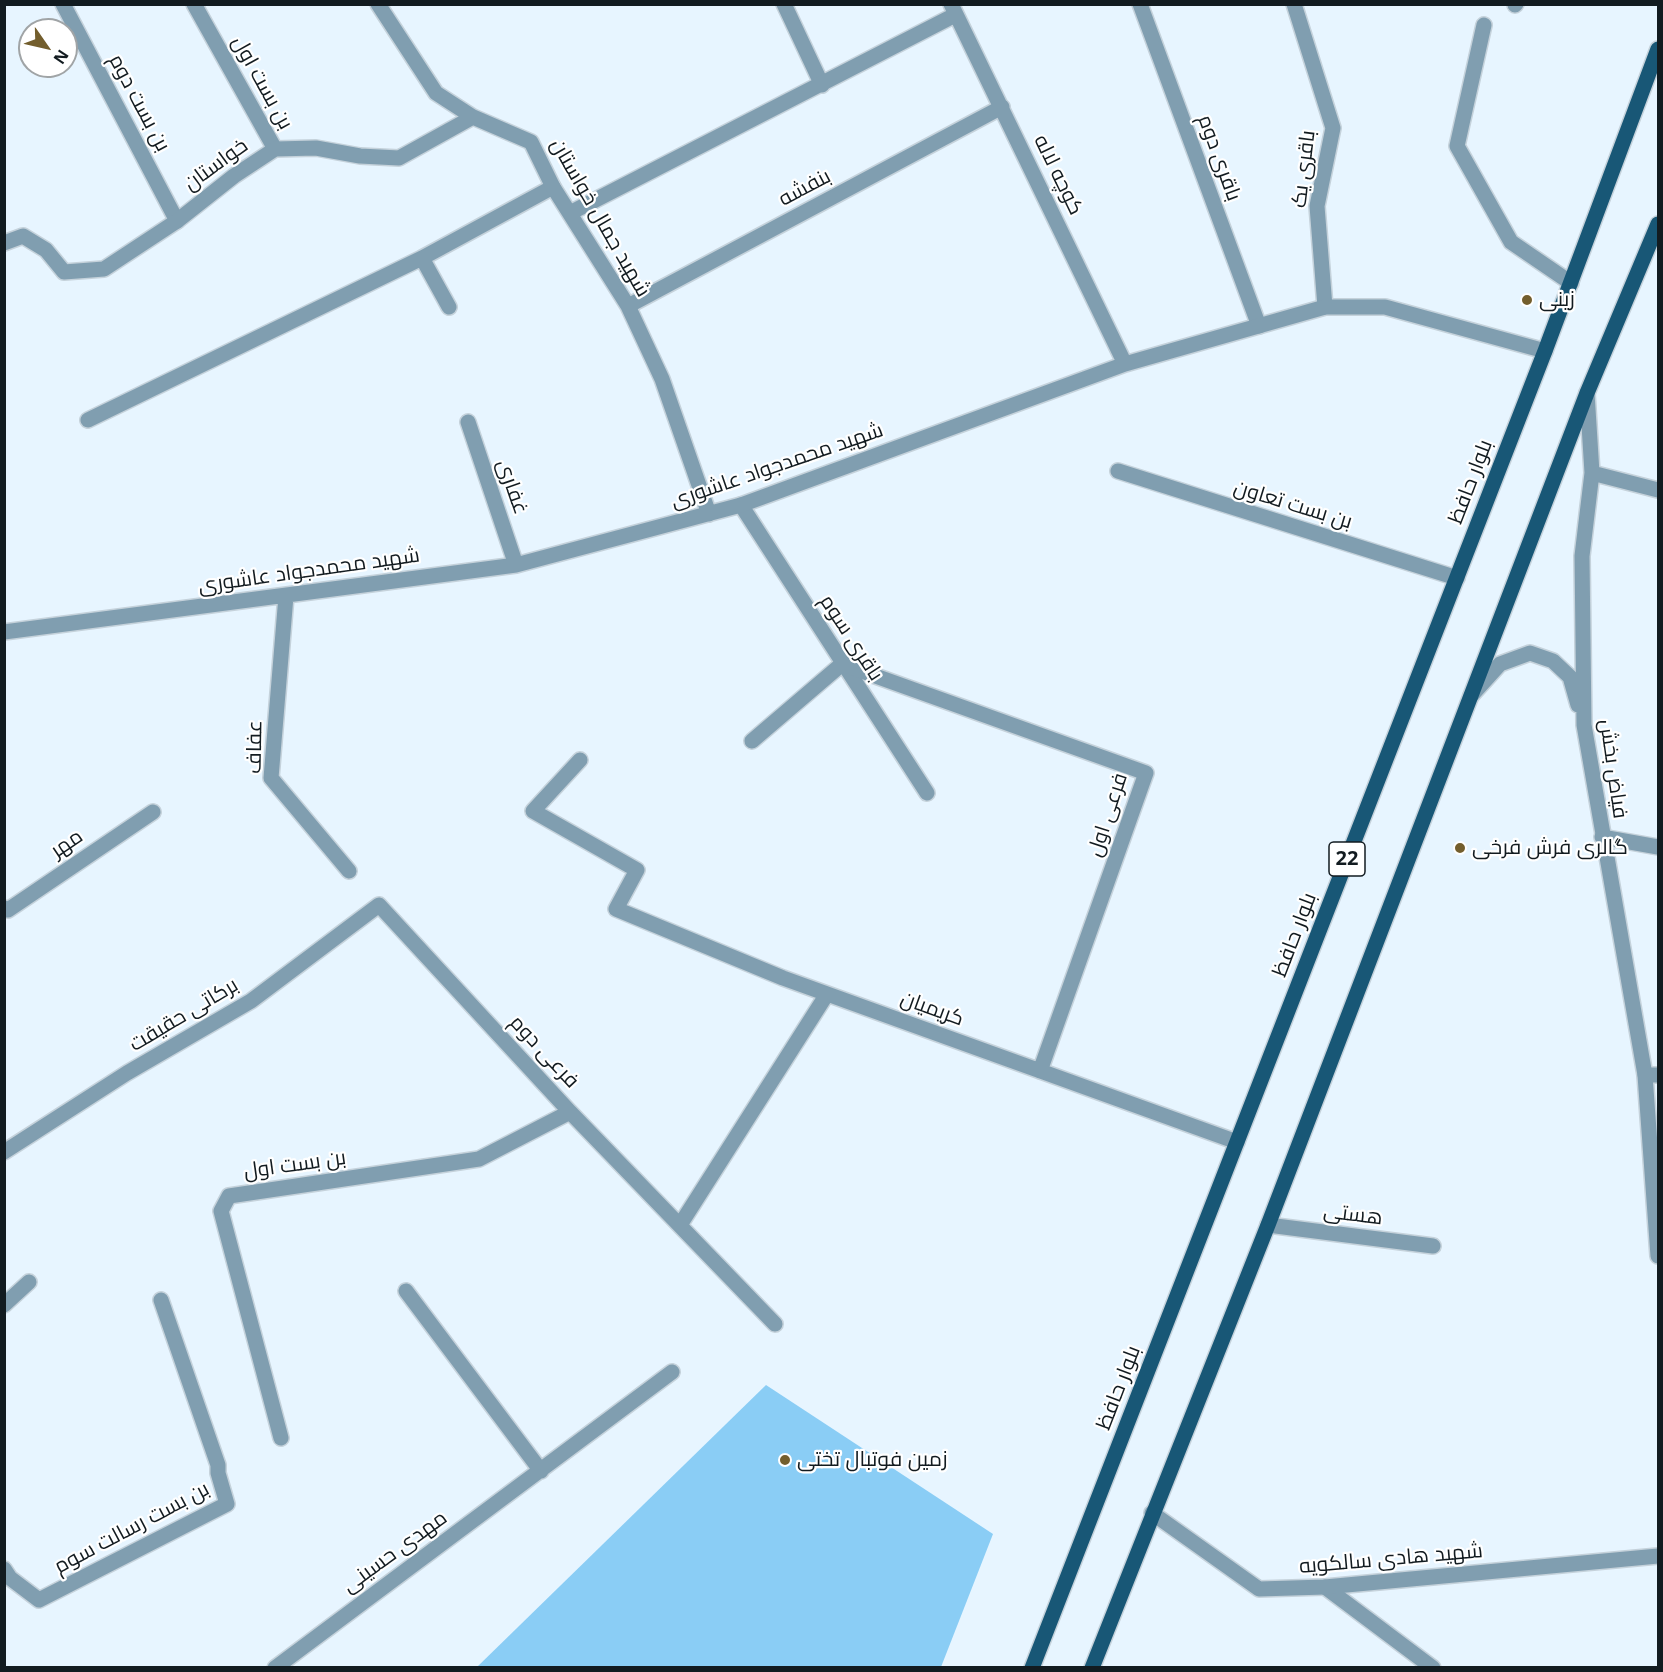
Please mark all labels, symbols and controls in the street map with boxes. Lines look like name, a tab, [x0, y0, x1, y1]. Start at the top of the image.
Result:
north arrow	[18, 18, 78, 78]
street label: بن بست اول	[226, 32, 298, 134]
text: N	[49, 45, 74, 68]
street label: بن بست دوم	[103, 50, 175, 156]
street label: باقری دوم	[1192, 111, 1246, 205]
street label: باقری یک	[1287, 129, 1321, 209]
street label: کوچه لاله	[1028, 131, 1088, 219]
street label: خواستان	[179, 133, 253, 197]
street label: شهید جمال خواستان	[544, 134, 656, 302]
street label: بنفشه	[775, 164, 835, 212]
place label: زینی	[1539, 287, 1575, 313]
marker: زینی	[1520, 293, 1534, 307]
street label: شهید محمدجواد عاشوری	[667, 418, 887, 514]
street label: بلوار حافظ	[1443, 436, 1499, 528]
street label: غفاری	[491, 456, 533, 518]
street label: بن‌ بست تعاون	[1231, 475, 1355, 535]
street label: شهید محمدجواد عاشوری	[197, 543, 421, 599]
street label: باقری سوم	[814, 590, 888, 686]
street label: فیاض بخش	[1594, 718, 1632, 820]
street label: عفاف	[242, 720, 268, 774]
street label: فرعی اول	[1083, 770, 1133, 860]
street label: مهر	[46, 824, 88, 864]
place label: گالری فرش فرخی	[1472, 835, 1628, 861]
marker: گالری فرش فرخی	[1453, 841, 1467, 855]
road number: 22	[1329, 842, 1365, 876]
street label: بلوار حافظ	[1267, 889, 1323, 981]
street label: برکاتی حقیقت	[125, 973, 243, 1057]
street label: کریمیان	[897, 986, 967, 1032]
street label: فرعی دوم	[504, 1010, 584, 1094]
street label: بن بست اول	[242, 1145, 348, 1185]
street label: هستی	[1322, 1199, 1384, 1231]
street label: بلوار حافظ	[1091, 1342, 1147, 1434]
place label: زمین فوتبال تختی	[797, 1447, 948, 1473]
marker: زمین فوتبال تختی	[778, 1453, 792, 1467]
street label: بن بست رسالت سوم	[50, 1476, 214, 1580]
street label: مهدی حسینی	[338, 1506, 452, 1598]
street label: شهید هادی سالکویه	[1298, 1538, 1484, 1580]

